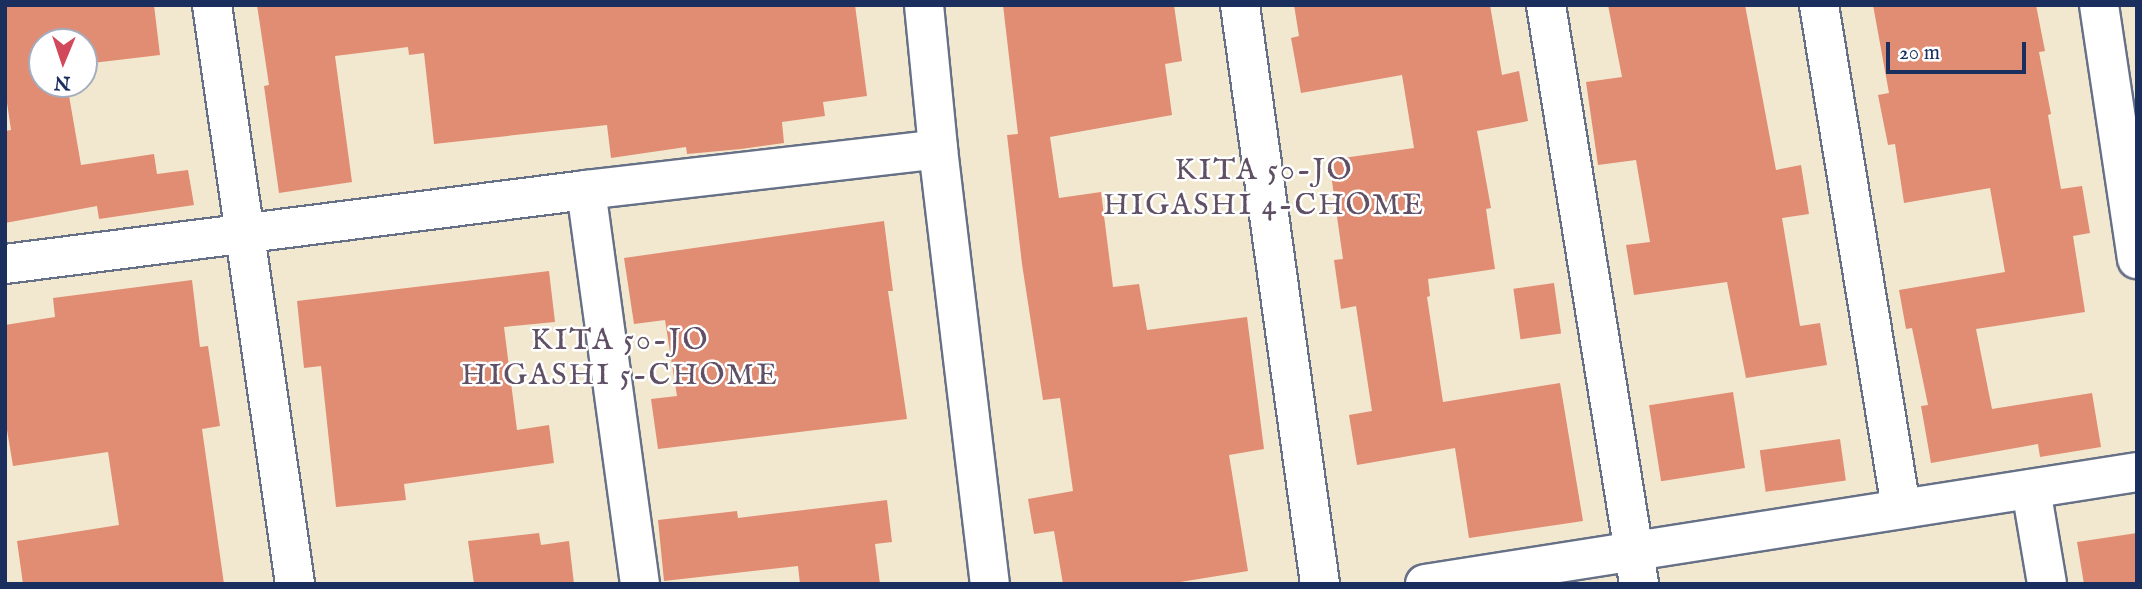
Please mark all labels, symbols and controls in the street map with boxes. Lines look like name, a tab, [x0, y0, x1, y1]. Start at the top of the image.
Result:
north arrow	[28, 28, 98, 98]
scale bar	[1890, 28, 2030, 72]
text: 20 m	[1899, 40, 1940, 67]
text: N	[54, 70, 71, 94]
district label: KITA 50-JO HIGASHI 4-CHOME	[1105, 153, 1423, 224]
district label: KITA 50-JO HIGASHI 5-CHOME	[463, 323, 777, 394]

